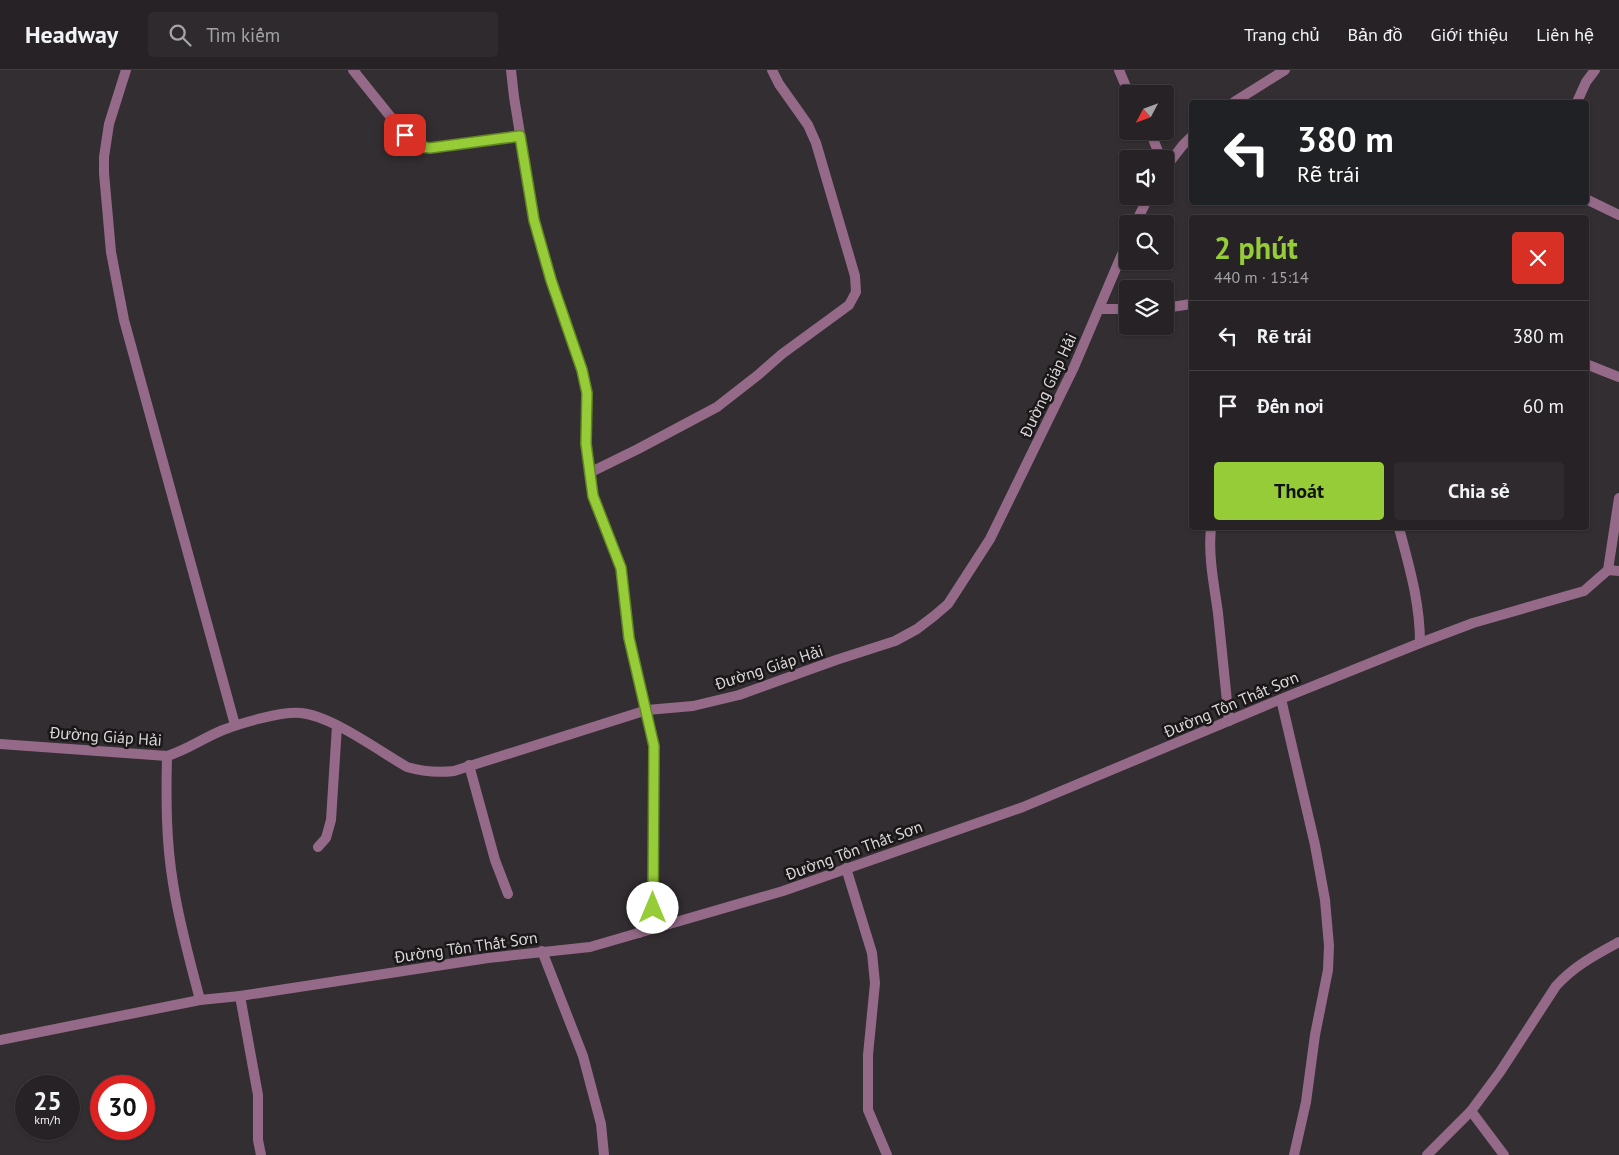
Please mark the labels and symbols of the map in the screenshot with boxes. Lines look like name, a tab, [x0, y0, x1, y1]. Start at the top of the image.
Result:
north arrow	[1119, 85, 1174, 140]
pin	[384, 114, 426, 156]
street label: Đường Giáp Hải	[1015, 330, 1081, 441]
street label: Đường Giáp Hải	[712, 640, 825, 694]
street label: Đường Tôn Thất Sơn	[1160, 667, 1301, 742]
street label: Đường Giáp Hải	[48, 722, 163, 750]
street label: Đường Tôn Thất Sơn	[782, 816, 925, 884]
position arrow	[626, 881, 678, 933]
street label: Đường Tôn Thất Sơn	[392, 927, 539, 967]
speed limit sign: 30	[90, 1075, 155, 1140]

